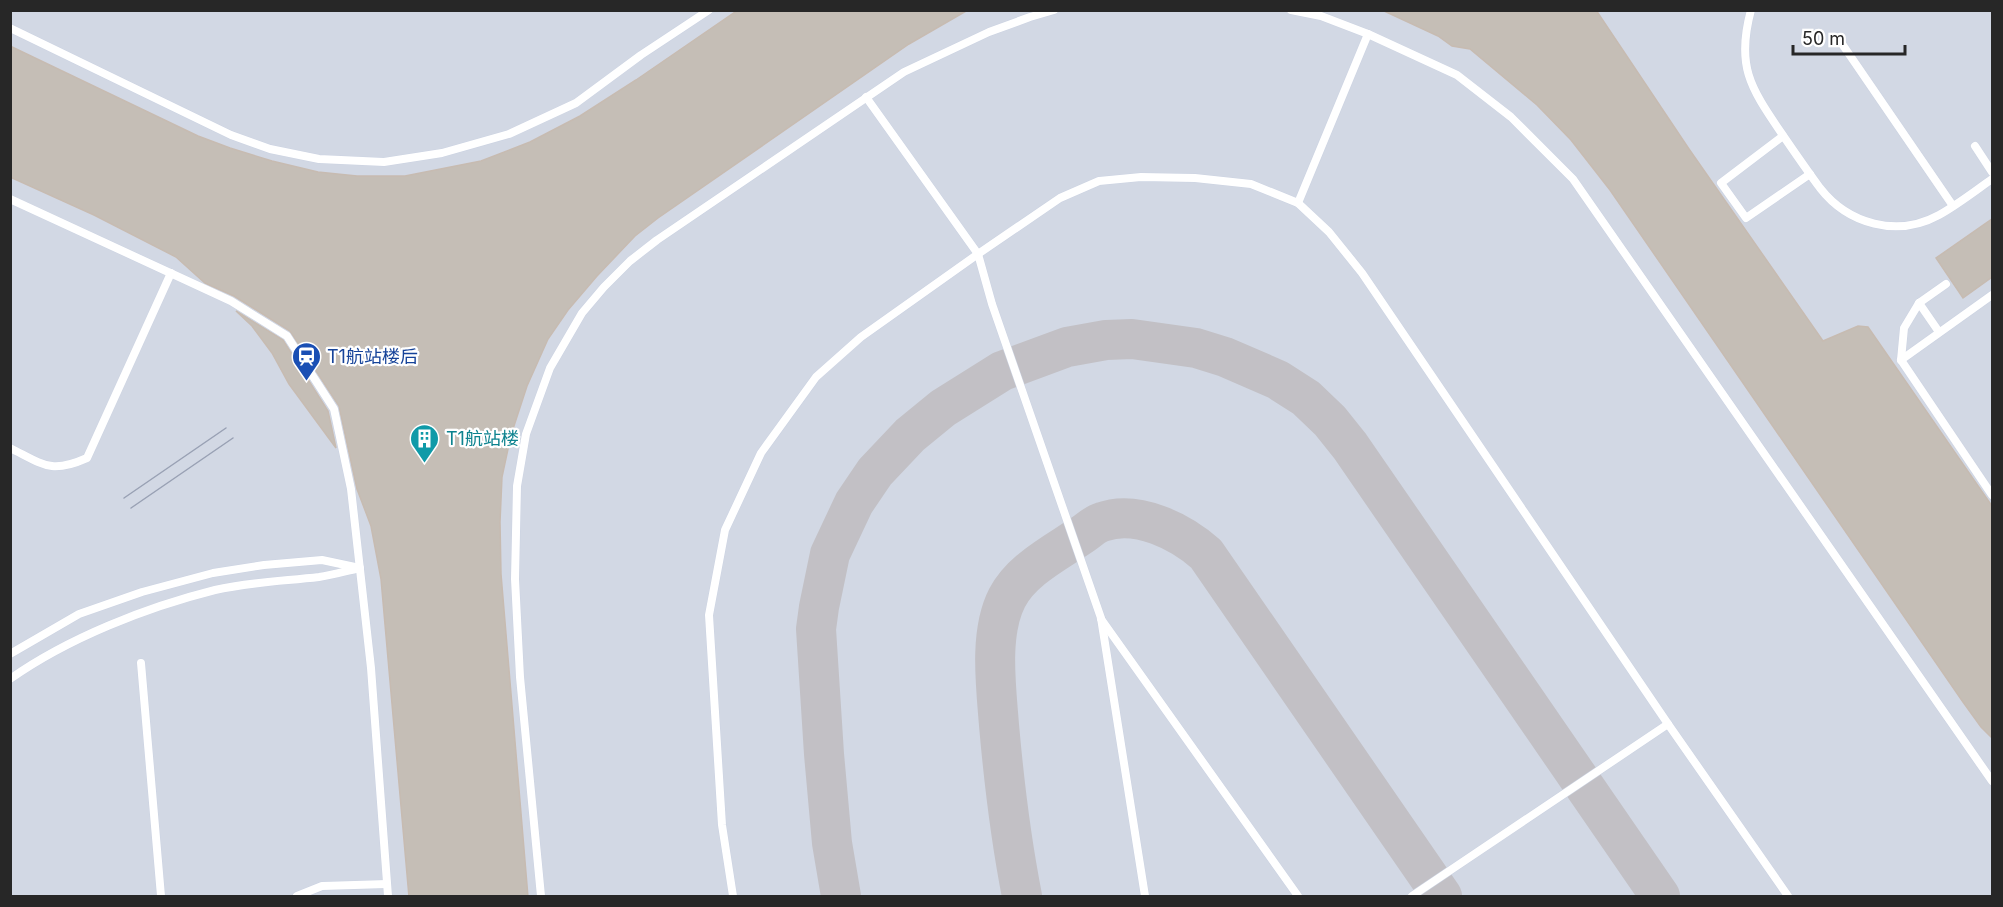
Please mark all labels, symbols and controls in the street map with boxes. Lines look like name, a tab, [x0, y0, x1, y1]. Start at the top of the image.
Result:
scale bar	[1793, 18, 1906, 56]
text: 50 m	[1802, 28, 1845, 49]
station icon: T1航站楼后	[290, 340, 322, 382]
place label: T1航站楼后	[327, 346, 418, 367]
building icon: T1航站楼	[409, 422, 441, 464]
place label: T1航站楼	[446, 428, 519, 449]

